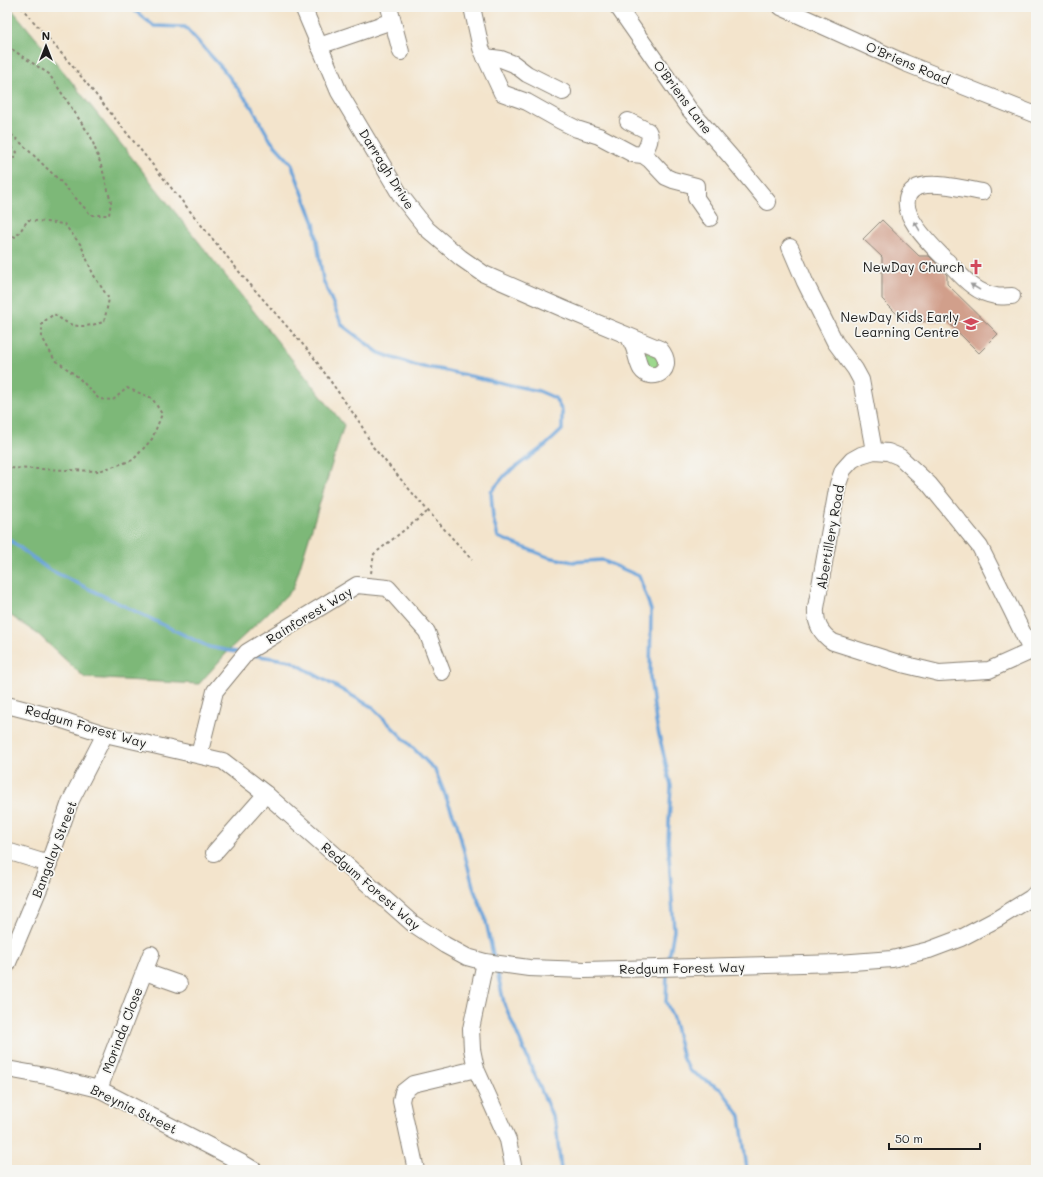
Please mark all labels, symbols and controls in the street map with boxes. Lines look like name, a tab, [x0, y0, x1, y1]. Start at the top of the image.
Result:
north arrow	[26, 26, 66, 66]
text: N	[42, 28, 50, 43]
street label: O'Briens Road	[864, 37, 953, 88]
street label: O'Briens Lane	[650, 57, 717, 137]
street label: Darragh Drive	[356, 125, 419, 212]
one-way arrow	[913, 220, 920, 232]
place label: NewDay Church	[863, 258, 964, 275]
church icon: NewDay Church	[967, 258, 985, 276]
one-way arrow	[969, 284, 981, 291]
place label: NewDay Kids Early Learning Centre	[841, 308, 959, 340]
school or university icon: NewDay Kids Early Learning Centre	[962, 315, 980, 333]
street label: Abertillery Road	[812, 483, 847, 591]
street label: Rainforest Way	[263, 582, 355, 647]
street label: Redgum Forest Way	[23, 700, 149, 751]
street label: Bangalay Street	[27, 798, 80, 900]
street label: Redgum Forest Way	[318, 838, 425, 933]
street label: Redgum Forest Way	[619, 958, 745, 977]
street label: Morinda Close	[97, 984, 146, 1075]
street label: Breynia Street	[88, 1080, 181, 1137]
scale bar	[889, 1125, 980, 1151]
text: 50 m	[895, 1130, 923, 1146]

